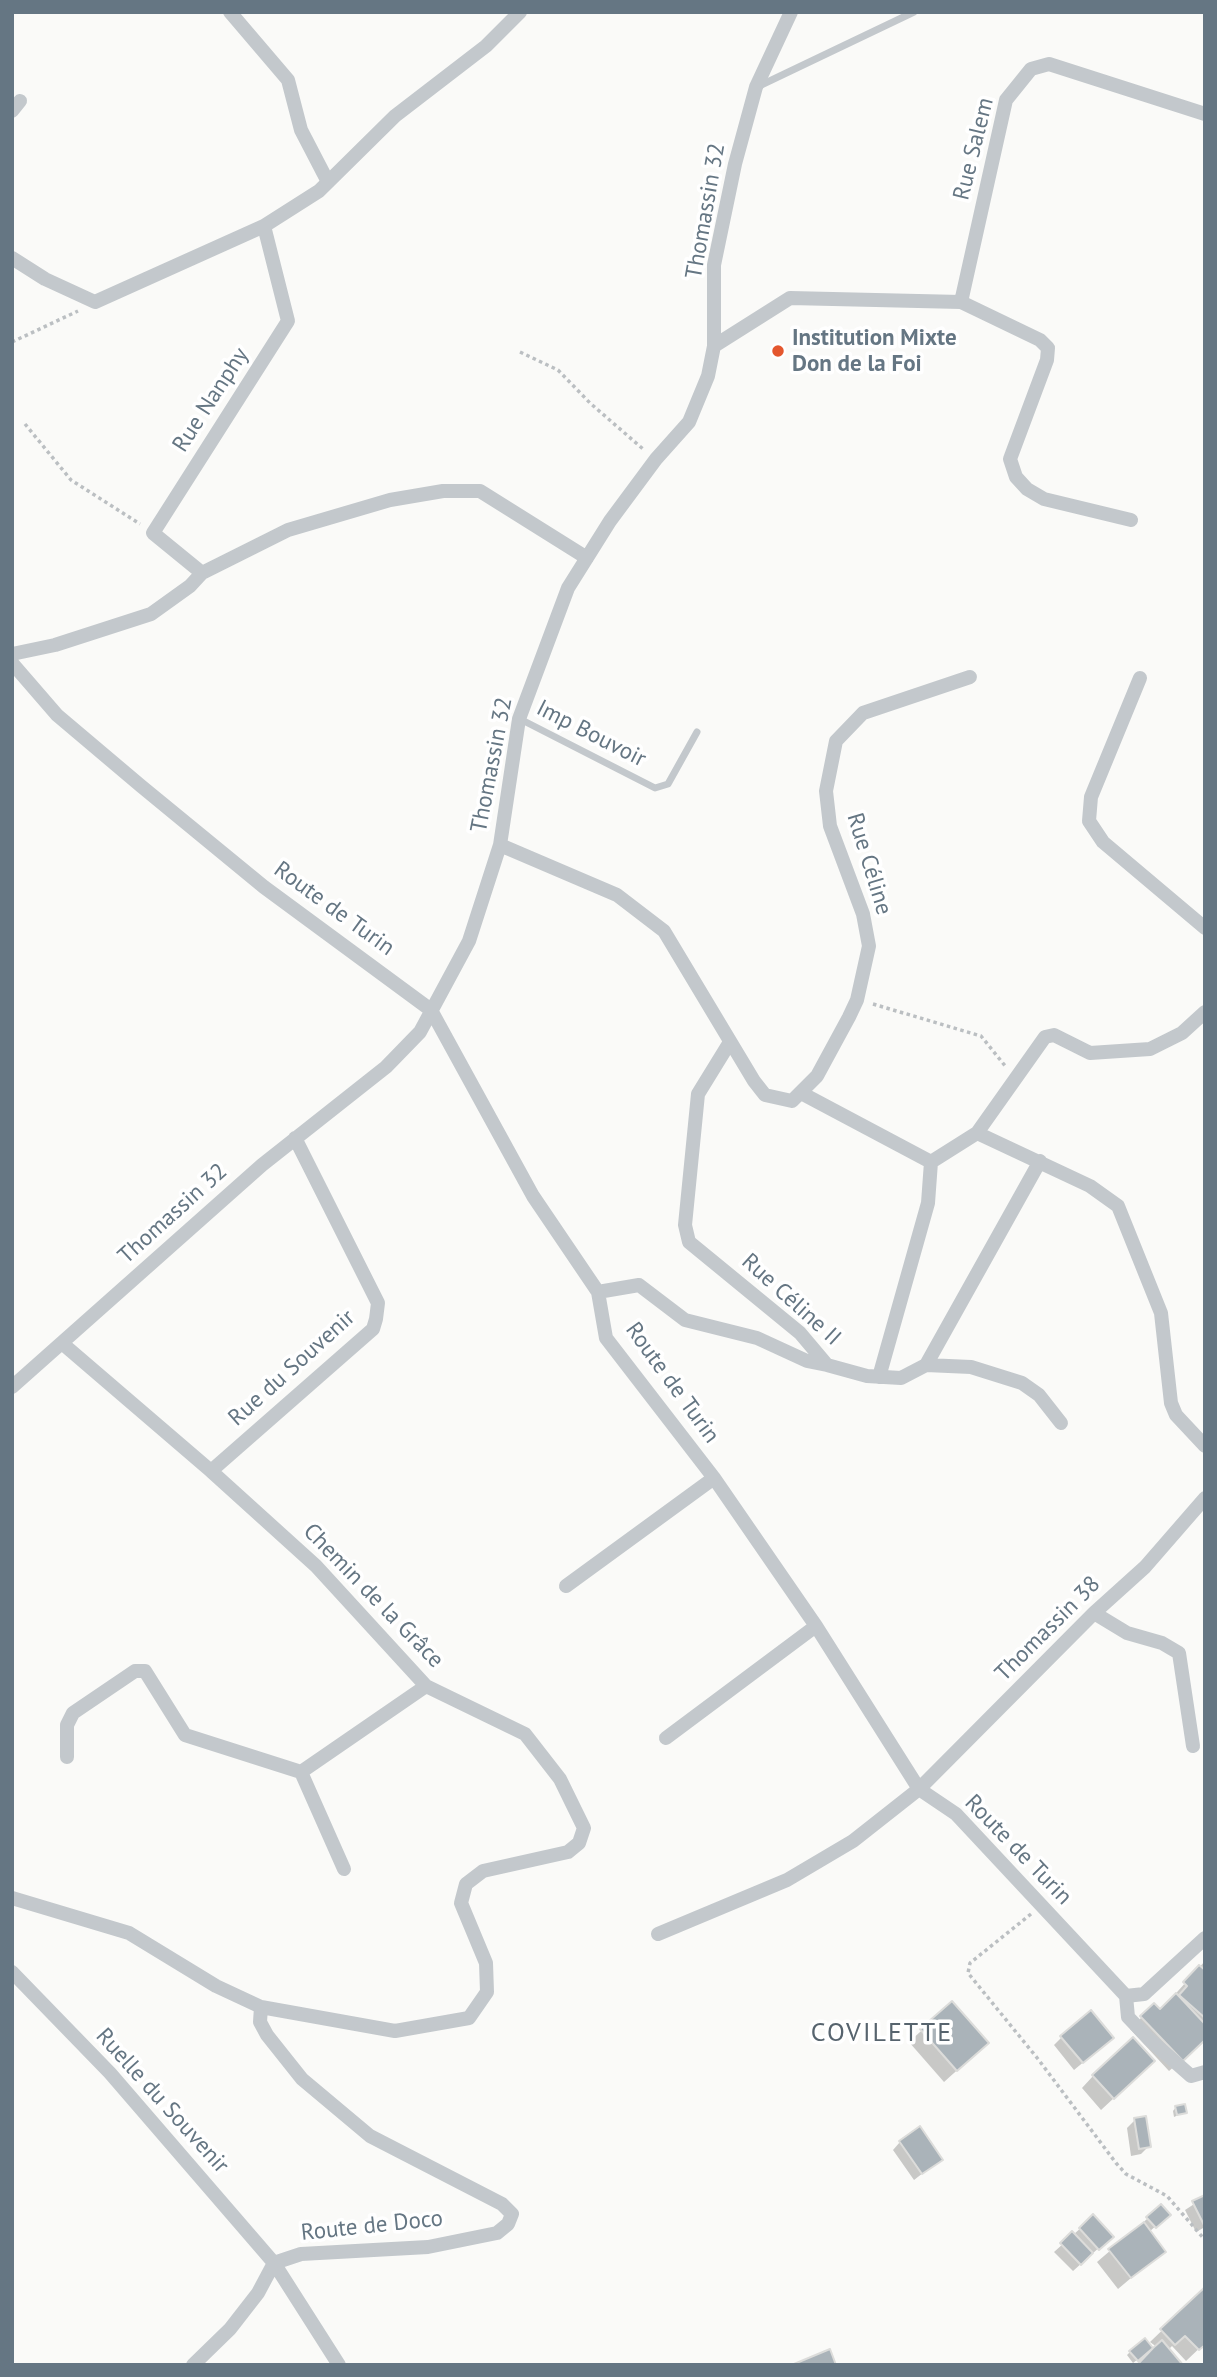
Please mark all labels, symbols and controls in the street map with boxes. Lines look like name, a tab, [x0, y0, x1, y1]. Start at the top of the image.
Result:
street label: Rue Salem	[948, 95, 1000, 203]
street label: Thomassin 32	[681, 141, 731, 281]
place label: Institution Mixte Don de la Foi	[792, 324, 957, 378]
street label: Rue Nanphy	[167, 343, 255, 457]
marker: Institution Mixte Don de la Foi	[770, 343, 786, 359]
street label: Thomassin 32	[465, 695, 519, 835]
street label: Imp Bouvoir	[532, 695, 650, 773]
street label: Rue Céline	[840, 810, 898, 918]
street label: Route de Turin	[268, 856, 400, 962]
street label: Thomassin 32	[113, 1158, 233, 1270]
street label: Rue Céline II	[736, 1248, 846, 1352]
street label: Rue du Souvenir	[223, 1304, 361, 1432]
street label: Route de Turin	[619, 1317, 725, 1449]
street label: Chemin de la Grâce	[297, 1518, 449, 1674]
street label: Thomassin 38	[990, 1571, 1106, 1687]
street label: Route de Turin	[959, 1789, 1077, 1911]
district label: COVILETTE	[812, 2018, 952, 2050]
street label: Ruelle du Souvenir	[90, 2023, 234, 2179]
street label: Route de Doco	[300, 2205, 444, 2247]

